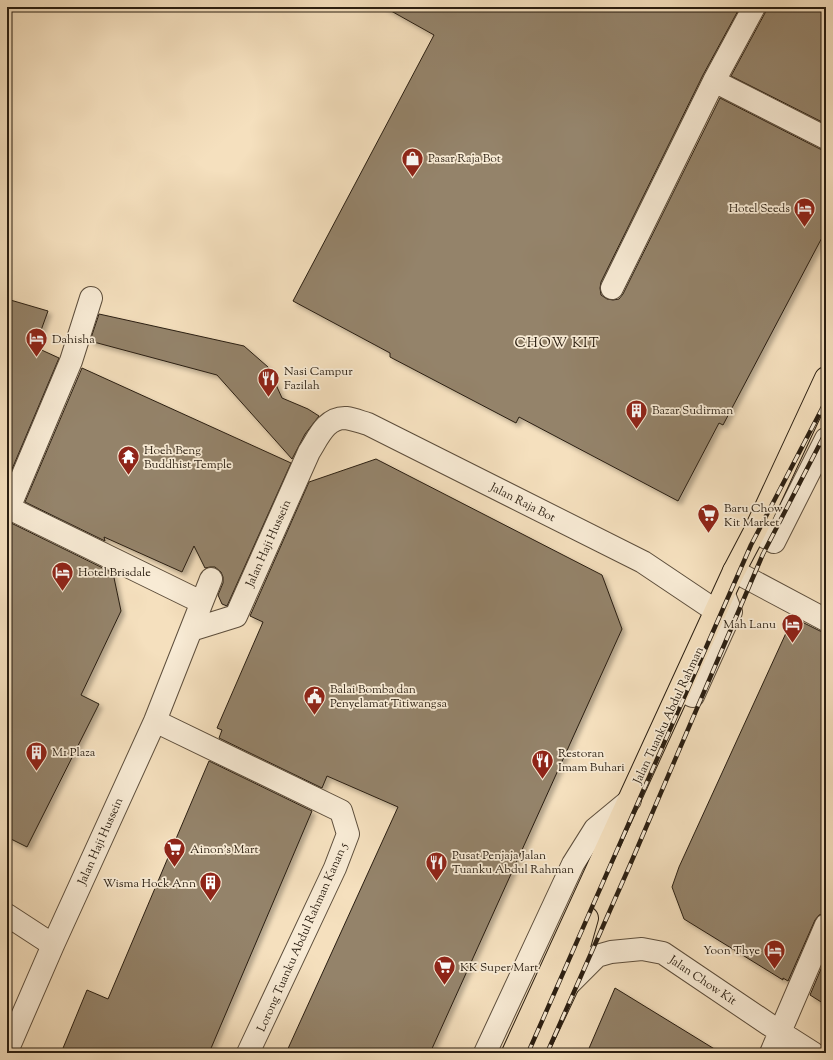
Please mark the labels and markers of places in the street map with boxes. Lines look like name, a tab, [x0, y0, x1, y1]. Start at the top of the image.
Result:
shop icon: Pasar Raja Bot	[400, 145, 426, 178]
place label: Pasar Raja Bot	[428, 150, 501, 168]
hotel icon: Hotel Seeds	[792, 195, 818, 228]
place label: Hotel Seeds	[729, 200, 790, 218]
hotel icon: Dahisha	[23, 326, 49, 359]
place label: Dahisha	[52, 331, 95, 349]
place label: Nasi Campur Fazilah	[284, 363, 353, 395]
restaurant icon: Nasi Campur Fazilah	[255, 365, 281, 398]
building icon: Bazar Sudirman	[624, 397, 650, 430]
place label: Bazar Sudirman	[652, 402, 733, 420]
place label: Hoeh Beng Buddhist Temple	[144, 442, 232, 474]
temple icon: Hoeh Beng Buddhist Temple	[115, 444, 141, 477]
place label: Baru Chow Kit Market	[724, 500, 783, 532]
supermarket icon: Baru Chow Kit Market	[695, 502, 721, 535]
hotel icon: Hotel Brisdale	[49, 559, 75, 592]
place label: Hotel Brisdale	[78, 564, 151, 582]
hotel icon: Mah Lanu	[779, 611, 805, 644]
place label: Mah Lanu	[723, 616, 776, 634]
place label: Balai Bomba dan Penyelamat Titiwangsa	[330, 681, 447, 713]
public building icon: Balai Bomba dan Penyelamat Titiwangsa	[302, 683, 328, 716]
building icon: M1 Plaza	[23, 739, 49, 772]
place label: M1 Plaza	[52, 744, 96, 762]
place label: Restoran Imam Buhari	[558, 745, 625, 777]
restaurant icon: Restoran Imam Buhari	[530, 747, 556, 780]
supermarket icon: Ainon’s Mart	[162, 836, 188, 869]
place label: Ainon’s Mart	[190, 841, 259, 859]
place label: Pusat Penjaja Jalan Tuanku Abdul Rahman	[452, 847, 574, 879]
restaurant icon: Pusat Penjaja Jalan Tuanku Abdul Rahman	[423, 849, 449, 882]
building icon: Wisma Hock Ann	[198, 870, 224, 903]
place label: Wisma Hock Ann	[103, 875, 196, 893]
hotel icon: Yoon Thye	[762, 937, 788, 970]
place label: Yoon Thye	[703, 942, 760, 960]
supermarket icon: KK Super Mart	[432, 954, 458, 987]
place label: KK Super Mart	[460, 959, 538, 977]

